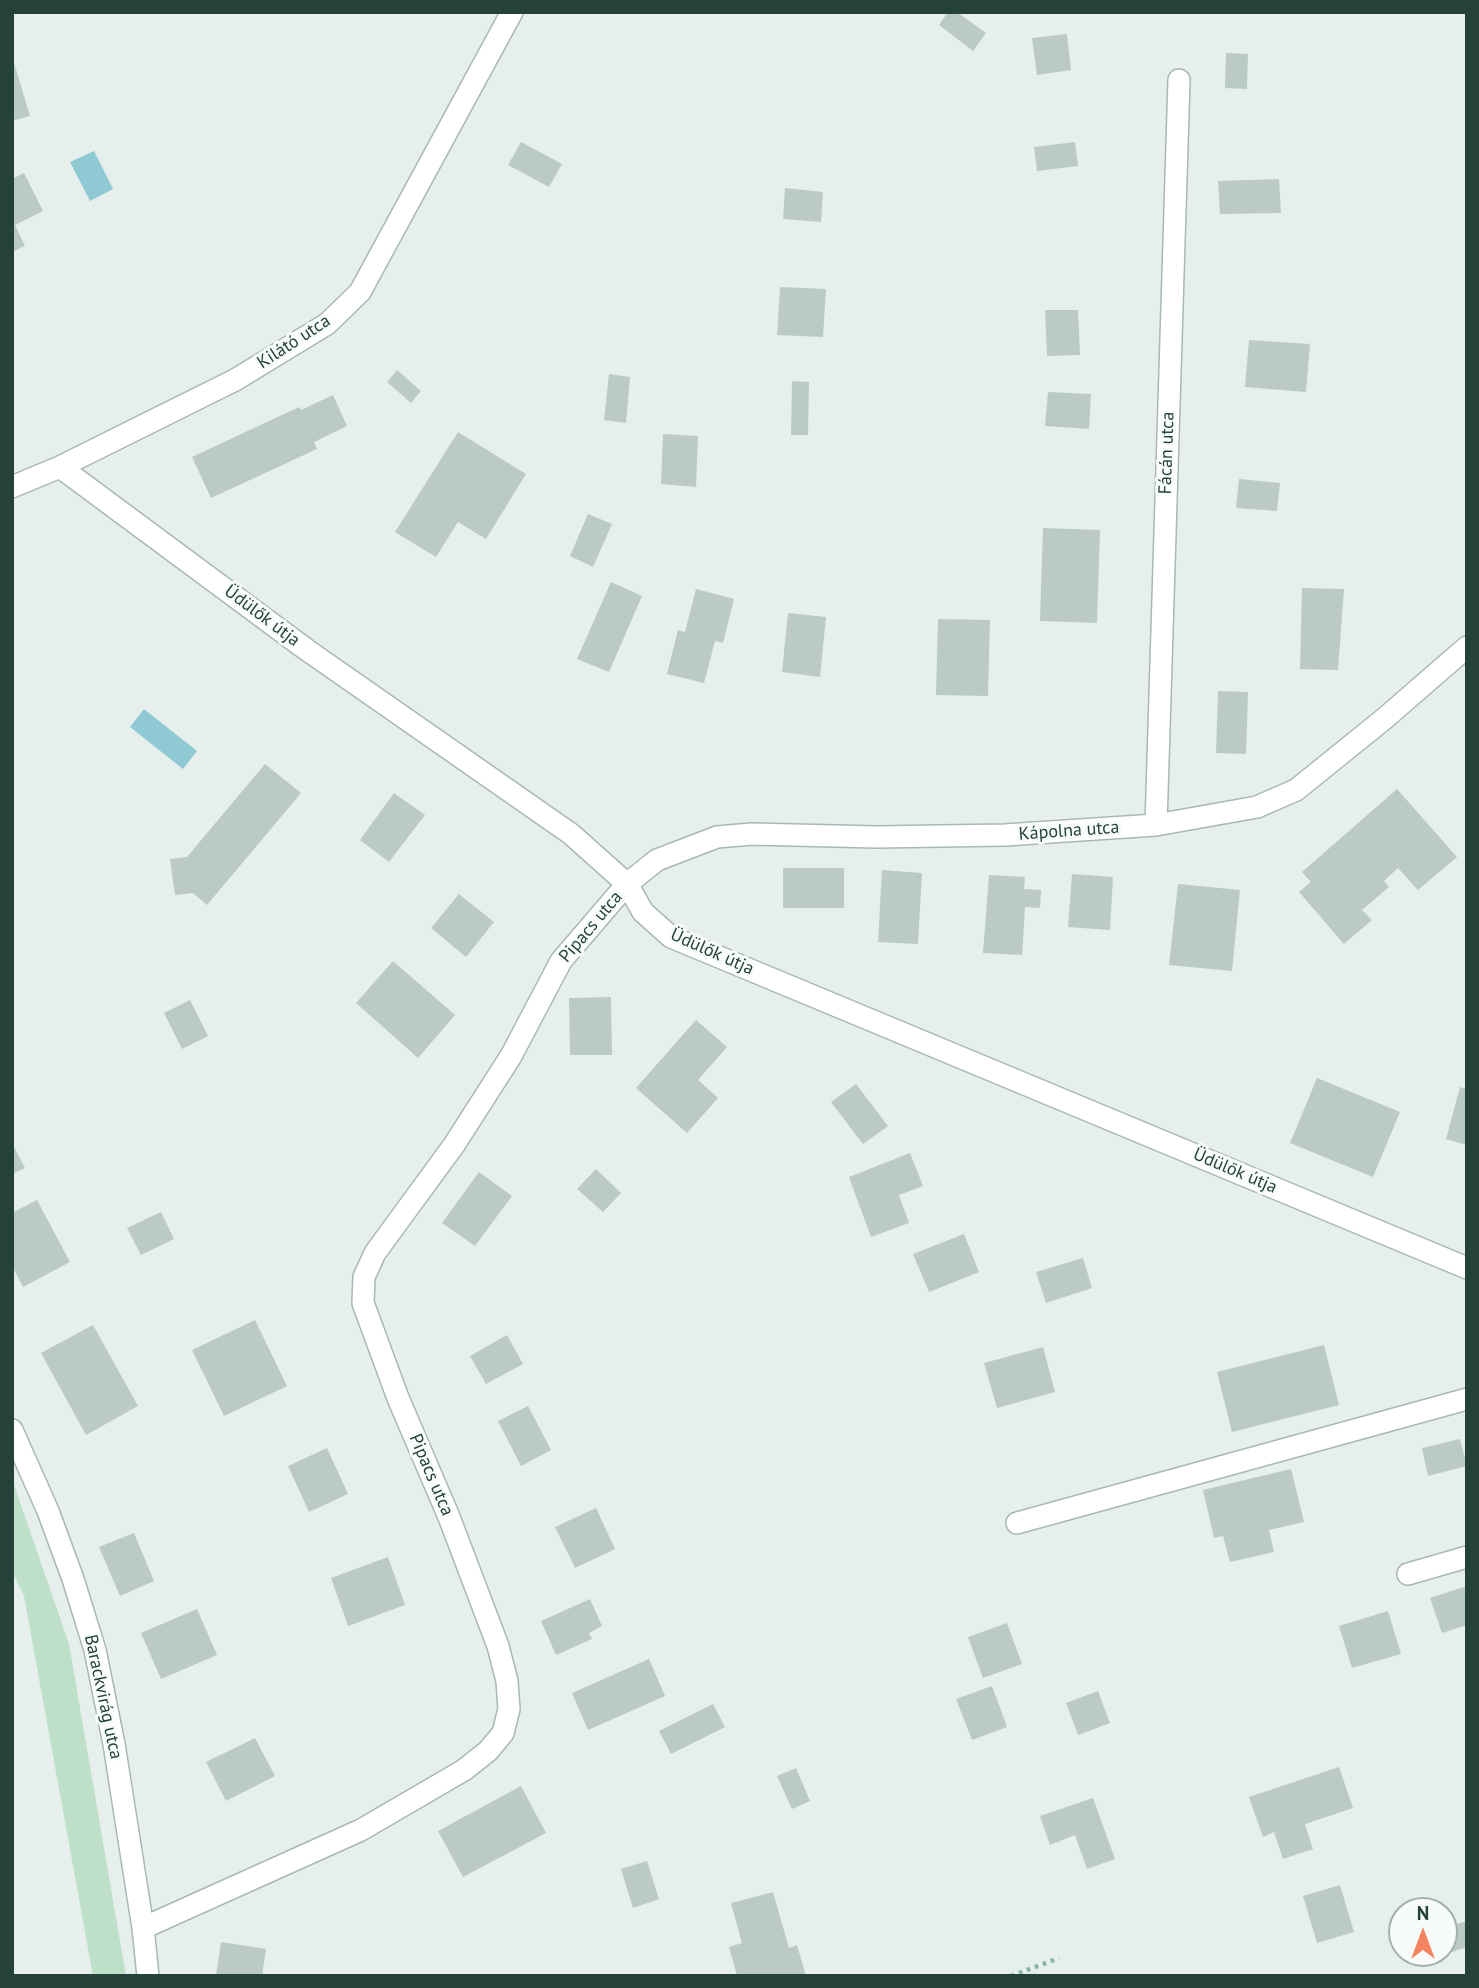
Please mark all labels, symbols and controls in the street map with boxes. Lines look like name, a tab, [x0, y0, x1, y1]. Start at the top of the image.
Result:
street label: Kilátó utca	[253, 310, 335, 374]
street label: Fácán utca	[1155, 411, 1179, 495]
street label: Üdülők útja	[220, 581, 304, 651]
street label: Kápolna utca	[1018, 817, 1120, 845]
street label: Pipacs utca	[555, 887, 627, 967]
street label: Üdülők útja	[667, 924, 757, 980]
street label: Üdülők útja	[1190, 1144, 1280, 1198]
street label: Pipacs utca	[404, 1431, 458, 1519]
street label: Barackvirág utca	[79, 1633, 127, 1761]
north arrow	[1388, 1897, 1458, 1967]
text: N	[1417, 1901, 1429, 1925]

